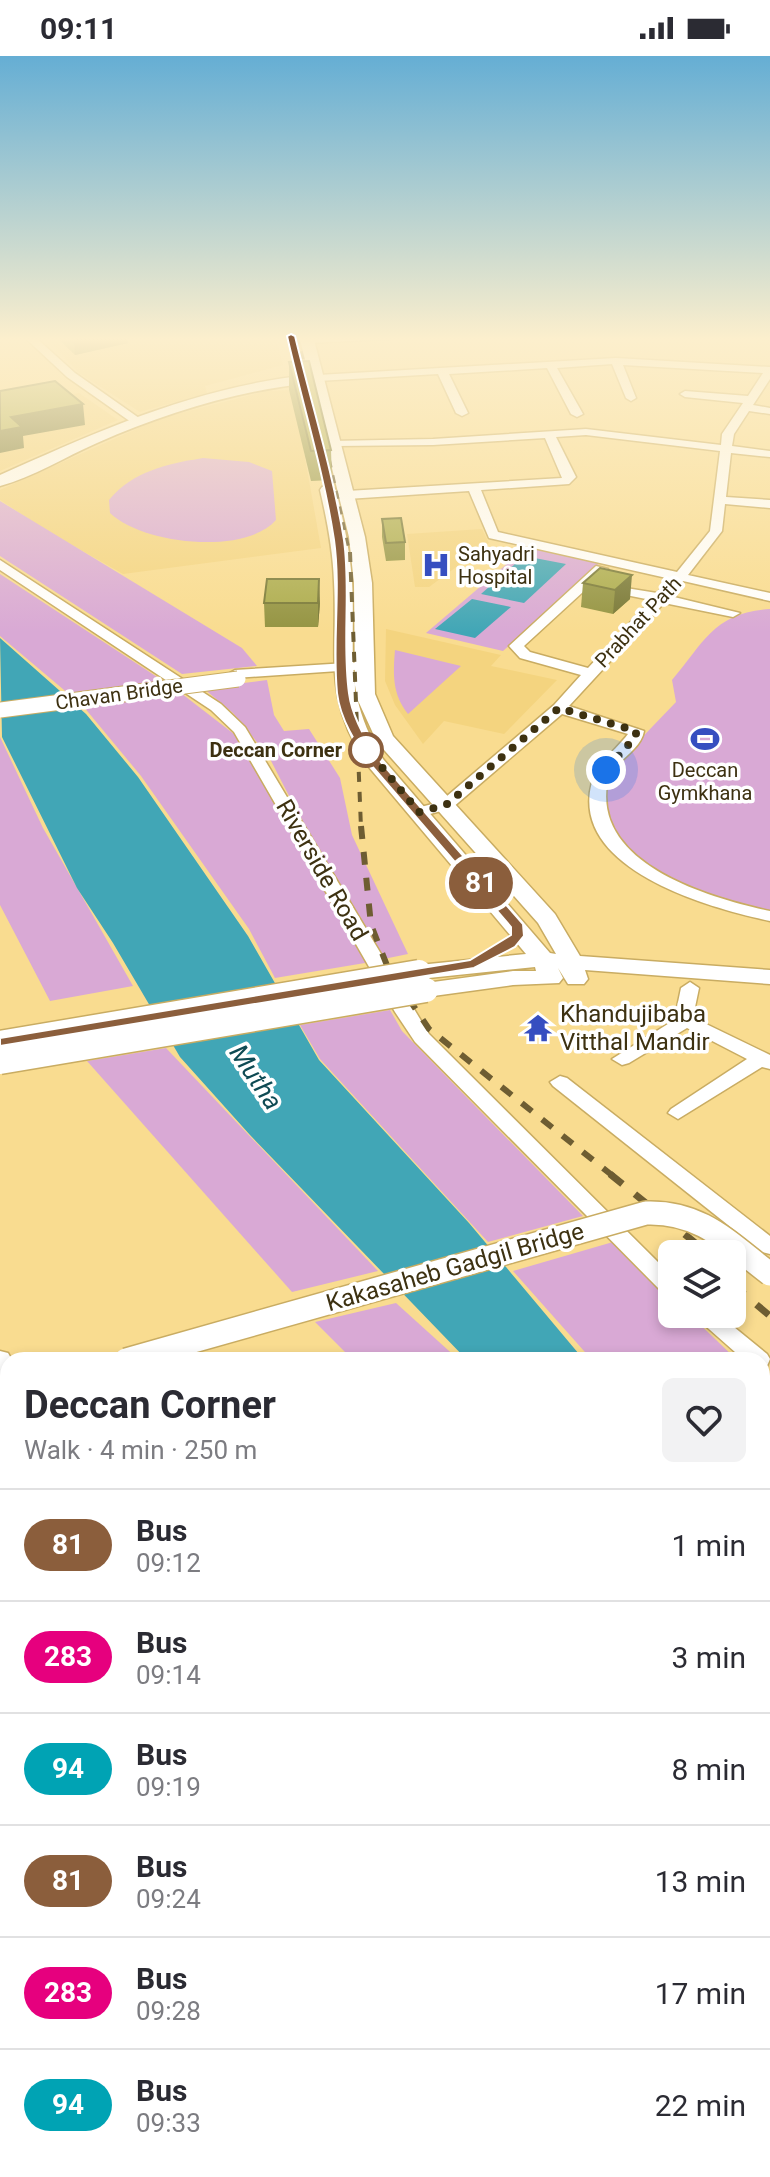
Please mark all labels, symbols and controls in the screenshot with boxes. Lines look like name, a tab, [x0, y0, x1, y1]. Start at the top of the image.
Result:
text: 09:11	[40, 11, 117, 46]
place label: Sahyadri Hospital	[458, 542, 535, 589]
hospital icon: Sahyadri Hospital	[421, 550, 451, 580]
street label: Prabhat Path	[590, 572, 686, 672]
street label: Chavan Bridge	[54, 673, 184, 715]
sports icon: Deccan Gymkhana	[690, 724, 720, 754]
marker: Deccan Corner	[349, 733, 383, 767]
place label: Deccan Corner	[209, 738, 343, 762]
your location	[586, 750, 626, 790]
place label: Deccan Gymkhana	[658, 758, 752, 805]
street label: Riverside Road	[270, 794, 374, 946]
line badge: 81	[445, 857, 517, 909]
text: 81	[465, 866, 497, 899]
place label: Khandujibaba Vitthal Mandir	[560, 1000, 710, 1056]
temple icon: Khandujibaba Vitthal Mandir	[523, 1013, 553, 1043]
water label: Mutha	[223, 1039, 289, 1115]
street label: Kakasaheb Gadgil Bridge	[323, 1217, 587, 1317]
map controls	[658, 1240, 746, 1328]
button: layers	[658, 1240, 746, 1328]
button: heart	[662, 1378, 746, 1462]
text: Deccan Corner	[24, 1383, 276, 1427]
text: Walk · 4 min · 250 m	[24, 1435, 257, 1465]
text: Bus	[136, 1513, 187, 1548]
text: 81	[52, 1528, 84, 1561]
text: 1 min	[672, 1528, 746, 1563]
text: 09:12	[136, 1548, 201, 1578]
text: Bus	[136, 1625, 187, 1660]
text: 283	[44, 1640, 92, 1673]
text: 3 min	[672, 1640, 746, 1675]
text: 09:14	[136, 1660, 201, 1690]
text: Bus	[136, 1737, 187, 1772]
text: 94	[52, 1752, 84, 1785]
text: 8 min	[672, 1752, 746, 1787]
text: 09:19	[136, 1772, 201, 1802]
text: Bus	[136, 1849, 187, 1884]
text: 81	[52, 1864, 84, 1897]
text: 13 min	[655, 1864, 746, 1899]
text: 09:24	[136, 1884, 201, 1914]
text: Bus	[136, 1961, 187, 1996]
text: 283	[44, 1976, 92, 2009]
text: 17 min	[655, 1976, 746, 2011]
text: 09:28	[136, 1996, 201, 2026]
text: Bus	[136, 2073, 187, 2108]
text: 94	[52, 2088, 84, 2121]
text: 22 min	[655, 2088, 746, 2123]
text: 09:33	[136, 2108, 201, 2138]

